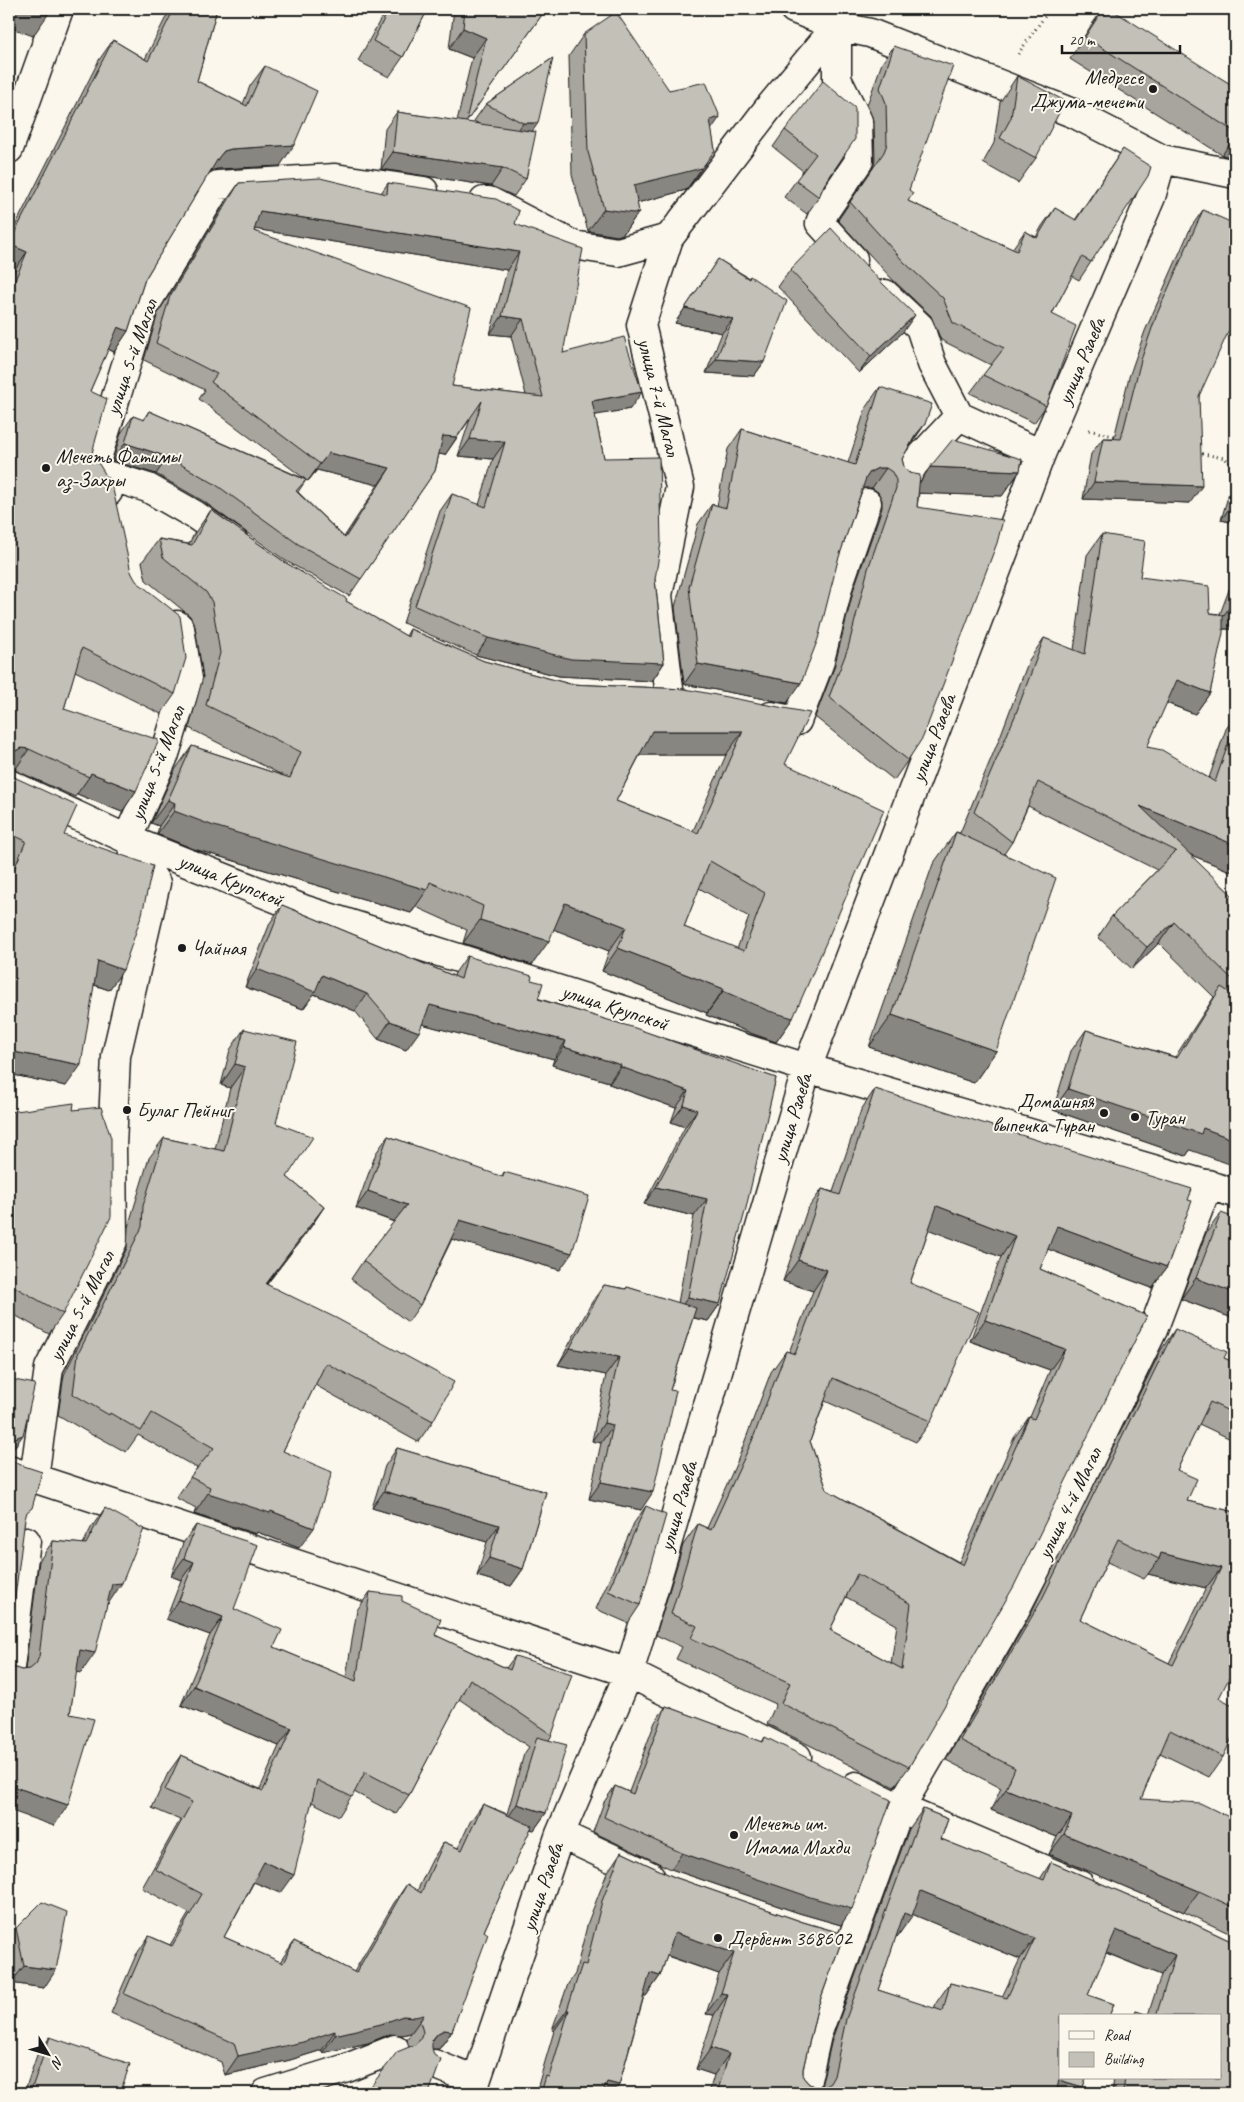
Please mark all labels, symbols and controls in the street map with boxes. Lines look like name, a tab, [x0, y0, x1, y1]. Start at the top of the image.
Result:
scale bar	[1062, 22, 1179, 54]
text: 20 m	[1069, 31, 1096, 50]
place label: Медресе Джума-мечети	[1030, 64, 1146, 114]
marker: Медресе Джума-мечети	[1147, 83, 1159, 95]
street label: улица 5-й Магал	[98, 294, 163, 420]
street label: улица Рзаева	[1050, 311, 1112, 410]
street label: улица 7-й Магал	[631, 333, 687, 460]
place label: Мечеть Фатимы аз-Захры	[56, 443, 182, 494]
marker: Мечеть Фатимы аз-Захры	[40, 462, 52, 474]
street label: улица Рзаева	[904, 688, 962, 787]
street label: улица 5-й Магал	[123, 701, 191, 826]
street label: улица Крупской	[173, 847, 288, 913]
place label: Чайная	[192, 935, 247, 961]
marker: Чайная	[176, 942, 188, 954]
street label: улица Крупской	[557, 977, 673, 1037]
street label: улица Рзаева	[766, 1068, 819, 1168]
place label: Домашняя выпечка Туран	[992, 1088, 1096, 1138]
place label: Булаг Пейниг	[137, 1097, 235, 1123]
marker: Булаг Пейниг	[121, 1104, 133, 1116]
place label: Туран	[1145, 1104, 1186, 1130]
marker: Домашняя выпечка Туран	[1098, 1107, 1110, 1119]
marker: Туран	[1129, 1111, 1141, 1123]
street label: улица 5-й Магал	[41, 1245, 121, 1367]
street label: улица 4-й Магал	[1030, 1442, 1108, 1565]
street label: улица Рзаева	[652, 1456, 704, 1556]
place label: Мечеть им. Имама Махди	[744, 1810, 850, 1860]
marker: Мечеть им. Имама Махди	[728, 1829, 740, 1841]
street label: улица Рзаева	[514, 1837, 570, 1937]
place label: Дербент 368602	[728, 1925, 853, 1951]
marker: Дербент 368602	[712, 1932, 724, 1944]
legend	[1059, 2014, 1222, 2080]
text: Road	[1104, 2026, 1131, 2045]
north arrow	[22, 2030, 72, 2080]
text: Building	[1104, 2050, 1144, 2069]
text: N	[47, 2053, 67, 2072]

